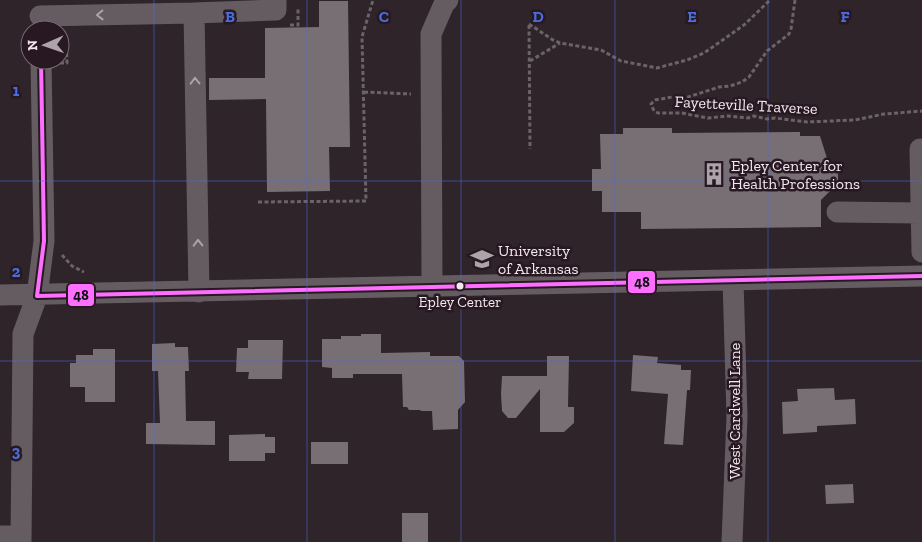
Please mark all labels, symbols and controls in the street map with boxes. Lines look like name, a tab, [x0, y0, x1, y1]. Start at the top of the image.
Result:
text: B	[225, 7, 235, 26]
text: C	[379, 7, 389, 26]
text: D	[532, 7, 544, 26]
text: E	[687, 7, 697, 26]
text: F	[840, 7, 850, 26]
one-way arrow	[95, 10, 103, 20]
north arrow	[20, 20, 70, 70]
text: N	[24, 39, 41, 51]
one-way arrow	[190, 76, 200, 84]
text: 1	[13, 81, 20, 100]
street label: Fayetteville Traverse	[674, 92, 818, 118]
place label: Epley Center for Health Professions	[731, 156, 860, 193]
building icon: Epley Center for Health Professions	[701, 161, 727, 187]
one-way arrow	[193, 239, 203, 246]
place label: University of Arkansas	[498, 241, 578, 278]
school or university icon: University of Arkansas	[469, 246, 495, 272]
text: 2	[12, 262, 21, 281]
line badge: 48	[627, 270, 656, 294]
text: 48	[634, 274, 650, 291]
marker: Epley Center	[455, 281, 465, 291]
line badge: 48	[67, 283, 95, 307]
text: 48	[73, 287, 89, 304]
place label: Epley Center	[419, 293, 501, 311]
street label: West Cardwell Lane	[725, 343, 744, 479]
text: 3	[12, 442, 21, 461]

